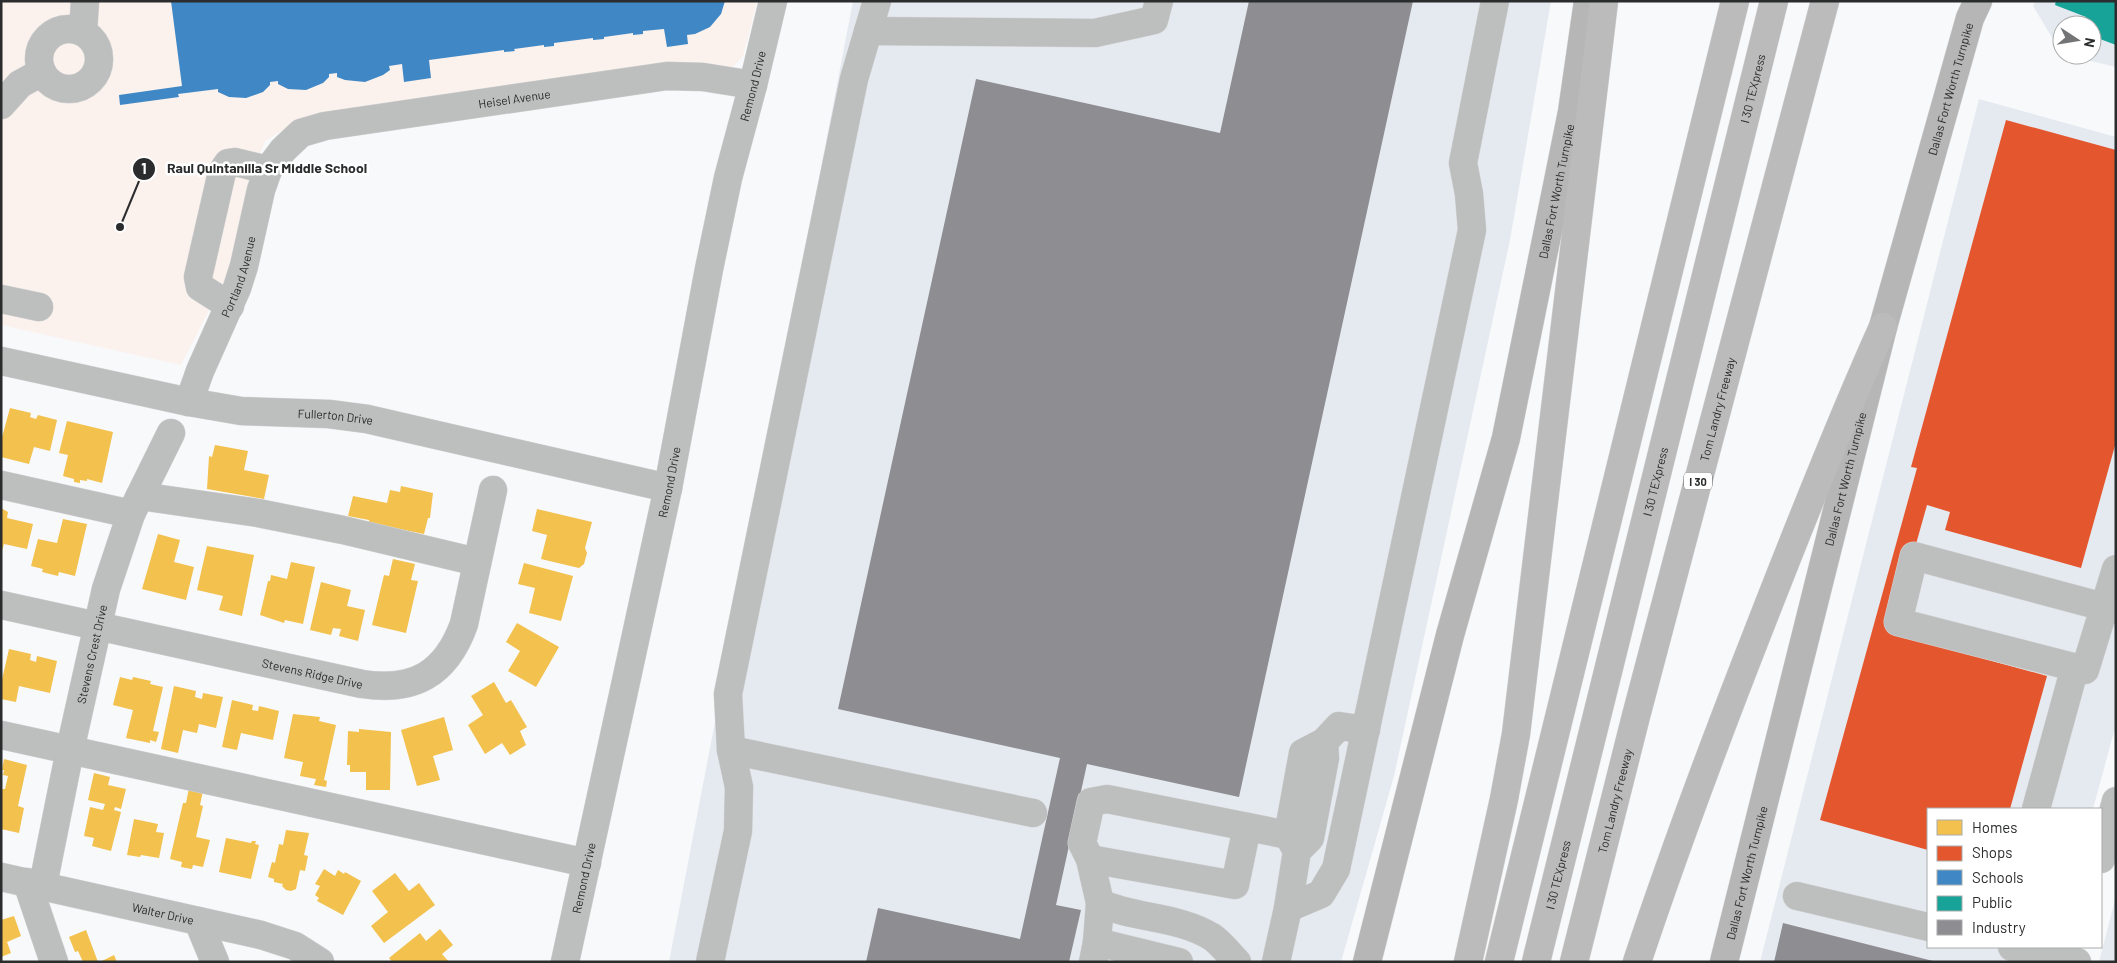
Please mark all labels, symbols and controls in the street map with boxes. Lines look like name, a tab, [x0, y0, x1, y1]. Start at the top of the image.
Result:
north arrow	[2052, 15, 2102, 65]
street label: Dallas Fort Worth Turnpike	[1925, 21, 1975, 157]
text: N	[2081, 36, 2099, 49]
street label: Remond Drive	[737, 49, 768, 123]
street label: I 30 TEXpress	[1737, 52, 1768, 124]
street label: Heisel Avenue	[477, 86, 551, 111]
street label: Dallas Fort Worth Turnpike	[1535, 122, 1576, 260]
callout: Raul Quintanilla Sr Middle School	[131, 154, 377, 183]
text: 1	[141, 159, 147, 177]
text: Raul Quintanilla Sr Middle School	[167, 159, 367, 176]
street label: Portland Avenue	[218, 235, 257, 319]
street label: Tom Landry Freeway	[1697, 355, 1738, 463]
street label: Fullerton Drive	[298, 406, 375, 427]
street label: Dallas Fort Worth Turnpike	[1821, 411, 1868, 547]
street label: Remond Drive	[655, 445, 683, 519]
street label: I 30 TEXpress	[1640, 445, 1670, 517]
road number: I 30	[1684, 472, 1712, 490]
street label: Stevens Crest Drive	[74, 603, 109, 705]
street label: Stevens Ridge Drive	[261, 655, 364, 691]
street label: Tom Landry Freeway	[1595, 747, 1635, 855]
street label: Dallas Fort Worth Turnpike	[1723, 804, 1770, 941]
legend	[1927, 808, 2102, 948]
text: Homes	[1972, 818, 2017, 836]
street label: I 30 TEXpress	[1542, 838, 1573, 911]
street label: Remond Drive	[569, 841, 598, 915]
text: Shops	[1972, 843, 2012, 861]
text: Schools	[1972, 868, 2024, 886]
text: Public	[1972, 893, 2012, 911]
street label: Walter Drive	[131, 899, 195, 927]
text: Industry	[1972, 918, 2026, 936]

